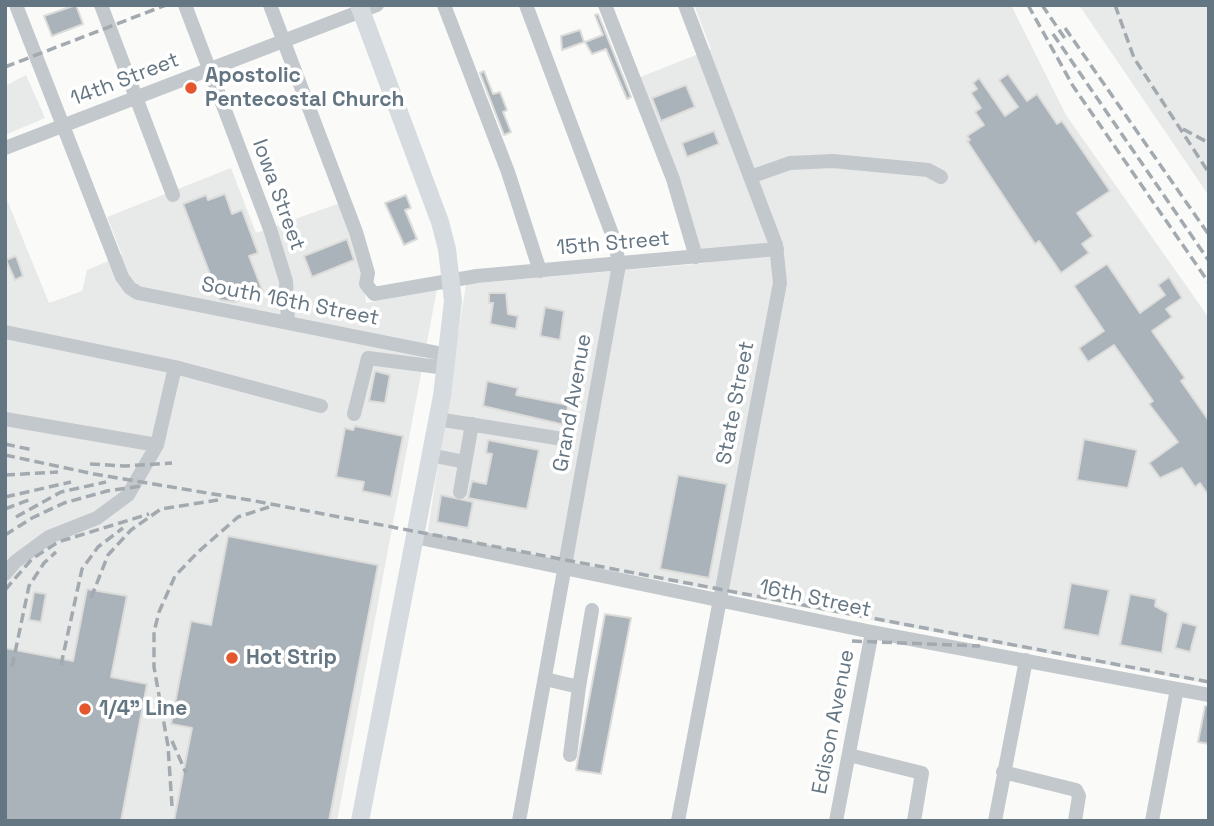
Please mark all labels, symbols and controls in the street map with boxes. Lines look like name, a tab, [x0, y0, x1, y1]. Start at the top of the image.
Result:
street label: 14th Street	[67, 48, 183, 112]
place label: Apostolic Pentecostal Church	[205, 63, 404, 113]
marker: Apostolic Pentecostal Church	[183, 80, 199, 96]
street label: Iowa Street	[246, 136, 310, 254]
street label: 15th Street	[555, 227, 671, 261]
street label: South 16th Street	[199, 272, 381, 332]
street label: Grand Avenue	[548, 332, 598, 474]
street label: State Street	[712, 339, 760, 467]
street label: 16th Street	[757, 575, 873, 623]
place label: Hot Strip	[246, 645, 337, 671]
street label: Edison Avenue	[808, 647, 860, 797]
marker: Hot Strip	[224, 650, 240, 666]
place label: 1/4" Line	[99, 696, 187, 722]
marker: 1/4" Line	[77, 701, 93, 717]

